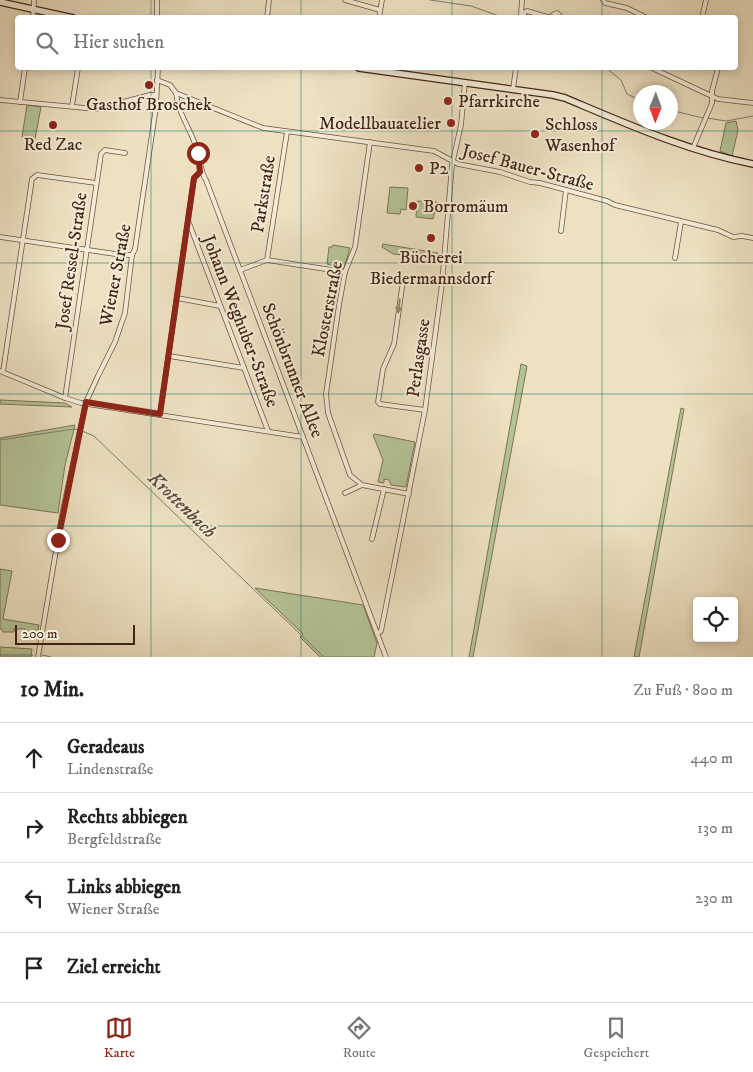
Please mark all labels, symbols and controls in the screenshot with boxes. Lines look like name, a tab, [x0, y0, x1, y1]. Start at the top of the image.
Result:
search box	[15, 15, 738, 70]
icon: search	[33, 29, 61, 57]
text: Hier suchen	[73, 31, 164, 54]
marker: Gasthof Broschek	[143, 79, 155, 91]
north arrow	[633, 85, 678, 130]
place label: Pfarrkirche	[458, 91, 540, 113]
place label: Gasthof Broschek	[86, 94, 212, 116]
marker: Pfarrkirche	[442, 95, 454, 107]
place label: Modellbauatelier	[319, 113, 441, 135]
place label: Schloss Wasenhof	[544, 114, 618, 157]
marker: Modellbauatelier	[445, 117, 457, 129]
marker: Red Zac	[47, 119, 59, 131]
marker: Schloss Wasenhof	[529, 128, 541, 140]
place label: Red Zac	[23, 134, 83, 156]
street label: Josef Bauer-Straße	[457, 139, 596, 196]
route start	[187, 142, 210, 165]
street label: Parkstraße	[247, 154, 281, 234]
place label: P2	[429, 158, 448, 180]
marker: P2	[413, 162, 425, 174]
street label: Josef Ressel-Straße	[51, 191, 92, 333]
place label: Borromäum	[423, 196, 509, 218]
marker: Borromäum	[407, 200, 419, 212]
street label: Wiener Straße	[95, 222, 137, 329]
street label: Johann Weghuber-Straße	[196, 230, 283, 411]
marker: Bücherei Biedermannsdorf	[425, 232, 437, 244]
place label: Bücherei Biedermannsdorf	[370, 247, 496, 290]
street label: Klosterstraße	[308, 259, 348, 359]
one-way arrow	[394, 298, 402, 314]
street label: Schönbrunner Allee	[256, 300, 328, 441]
street label: Perlasgasse	[403, 317, 435, 399]
water label: Krottenbach	[142, 466, 221, 543]
route end	[47, 529, 70, 552]
map controls	[693, 597, 738, 642]
button: locate	[693, 597, 738, 642]
scale bar	[15, 622, 135, 645]
text: 200 m	[22, 625, 57, 643]
text: 10 Min.	[20, 677, 84, 703]
text: Zu Fuß · 800 m	[633, 680, 733, 700]
text: Geradeaus	[67, 736, 144, 759]
icon: ahead	[20, 744, 48, 772]
text: 440 m	[691, 748, 733, 768]
text: Lindenstraße	[67, 759, 153, 779]
text: Rechts abbiegen	[67, 806, 188, 829]
icon: right	[20, 814, 48, 842]
text: 130 m	[697, 818, 733, 838]
text: Bergfeldstraße	[67, 829, 161, 849]
text: Links abbiegen	[67, 876, 181, 899]
icon: left	[20, 884, 48, 912]
text: 230 m	[695, 888, 733, 908]
text: Wiener Straße	[67, 899, 159, 919]
icon: arrive	[20, 954, 48, 982]
text: Ziel erreicht	[67, 956, 161, 979]
tab: Karte	[104, 1014, 135, 1062]
tab: Route	[343, 1014, 376, 1062]
tab: Gespeichert	[584, 1014, 649, 1062]

